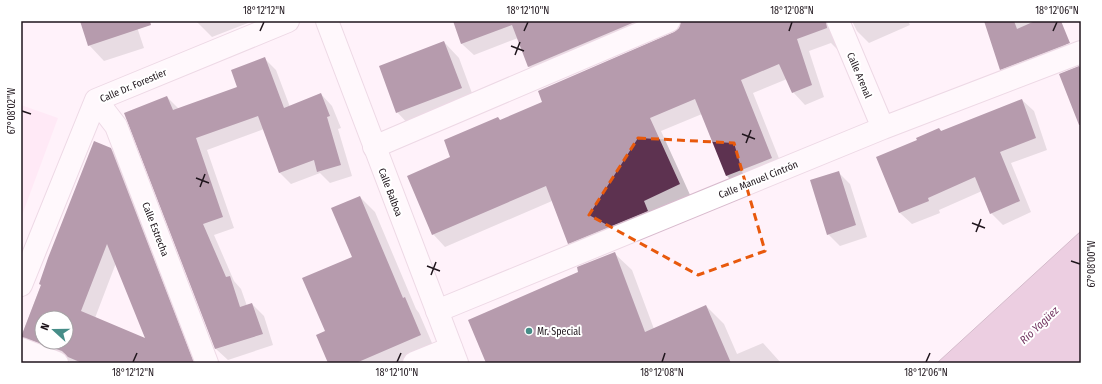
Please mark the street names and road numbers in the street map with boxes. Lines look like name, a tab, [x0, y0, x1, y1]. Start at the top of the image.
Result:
street label: Calle Arenal	[844, 51, 874, 100]
street label: Calle Dr. Forestier	[98, 66, 169, 105]
street label: Calle Manuel Cintrón	[717, 159, 800, 201]
street label: Calle Balboa	[375, 167, 405, 218]
street label: Calle Estrecha	[139, 201, 171, 258]

